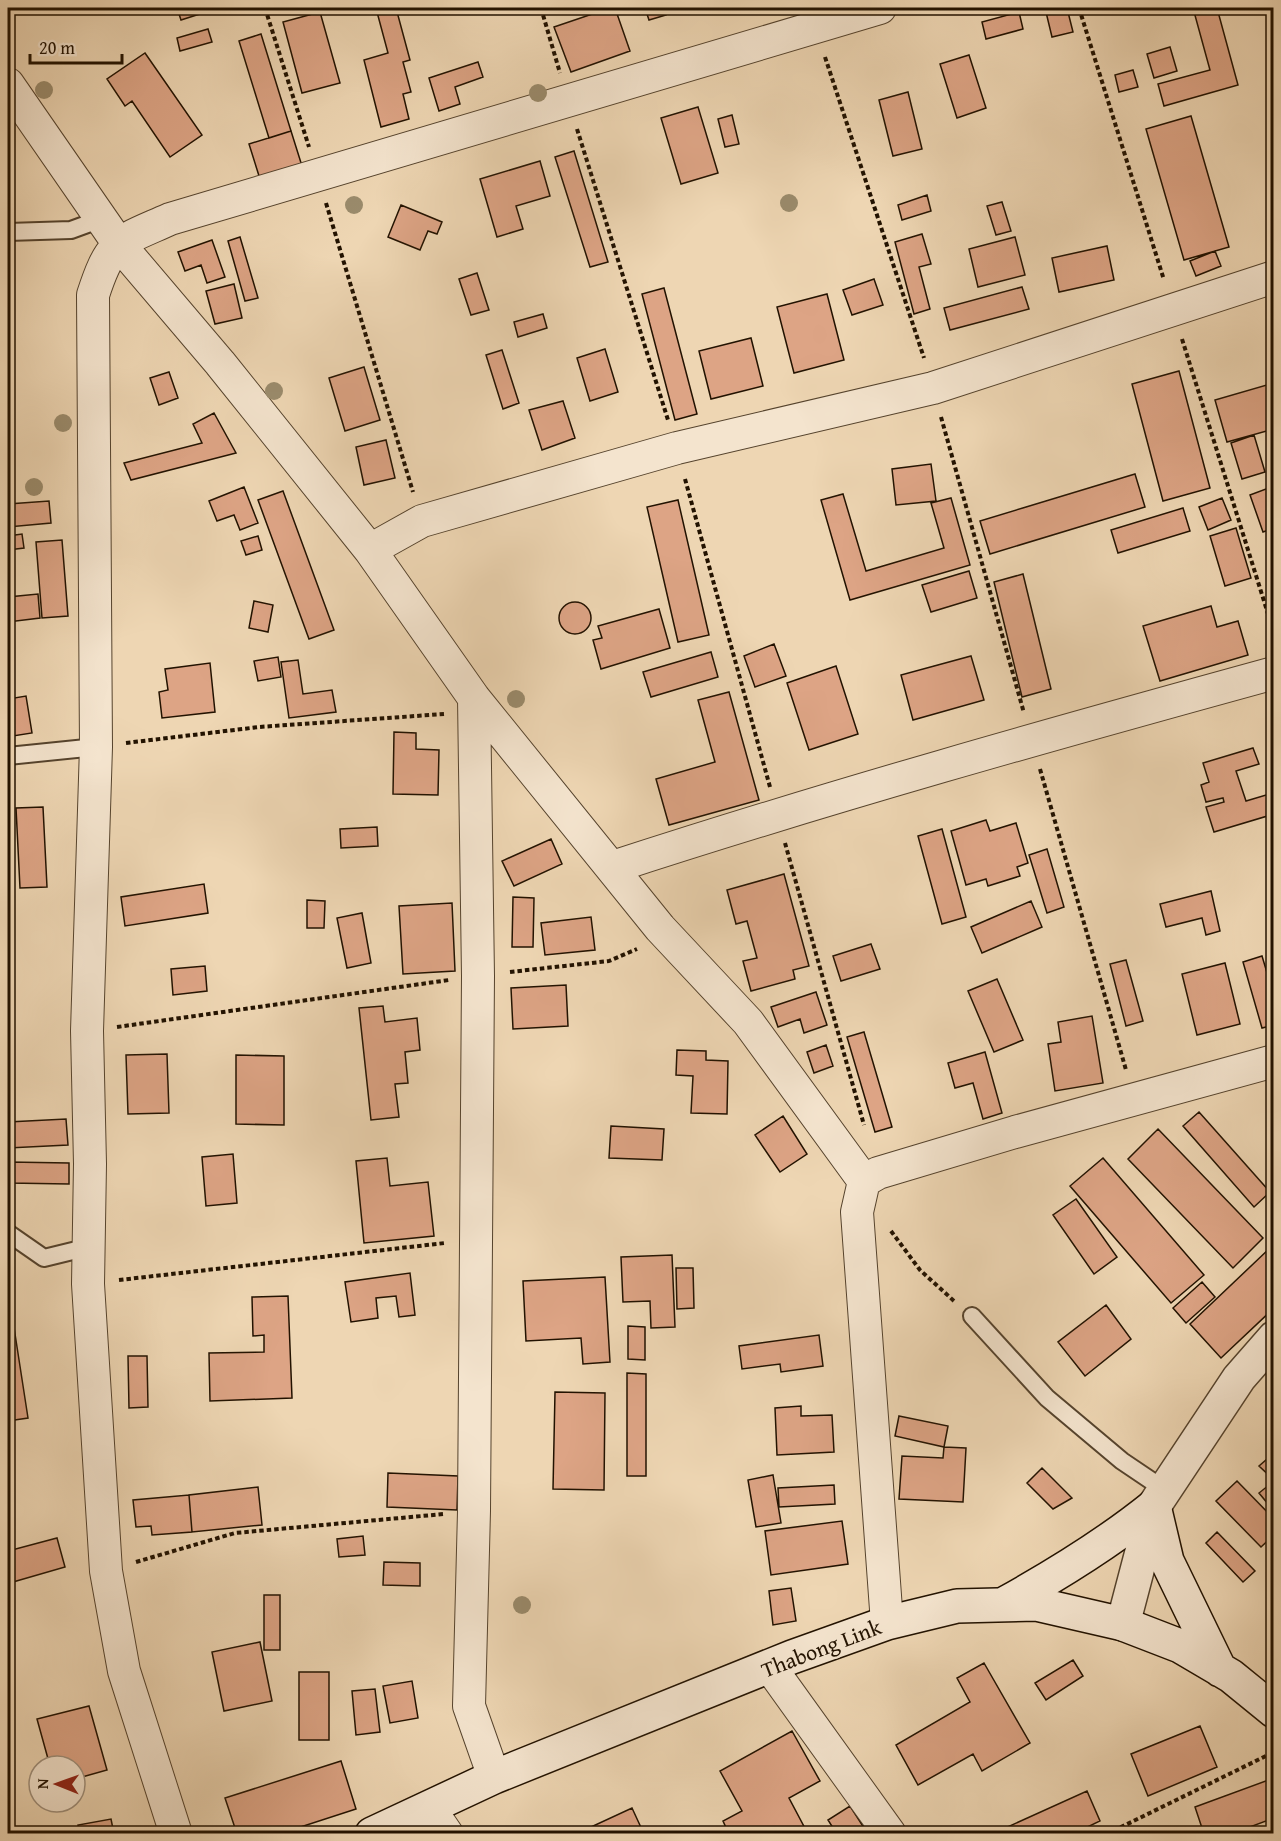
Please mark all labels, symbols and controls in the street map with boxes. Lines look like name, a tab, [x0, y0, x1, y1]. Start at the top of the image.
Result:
scale bar	[30, 27, 122, 65]
text: 20 m	[39, 34, 75, 61]
street label: Thabong Link	[756, 1610, 886, 1686]
north arrow	[27, 1754, 87, 1814]
text: N	[30, 1778, 54, 1789]

